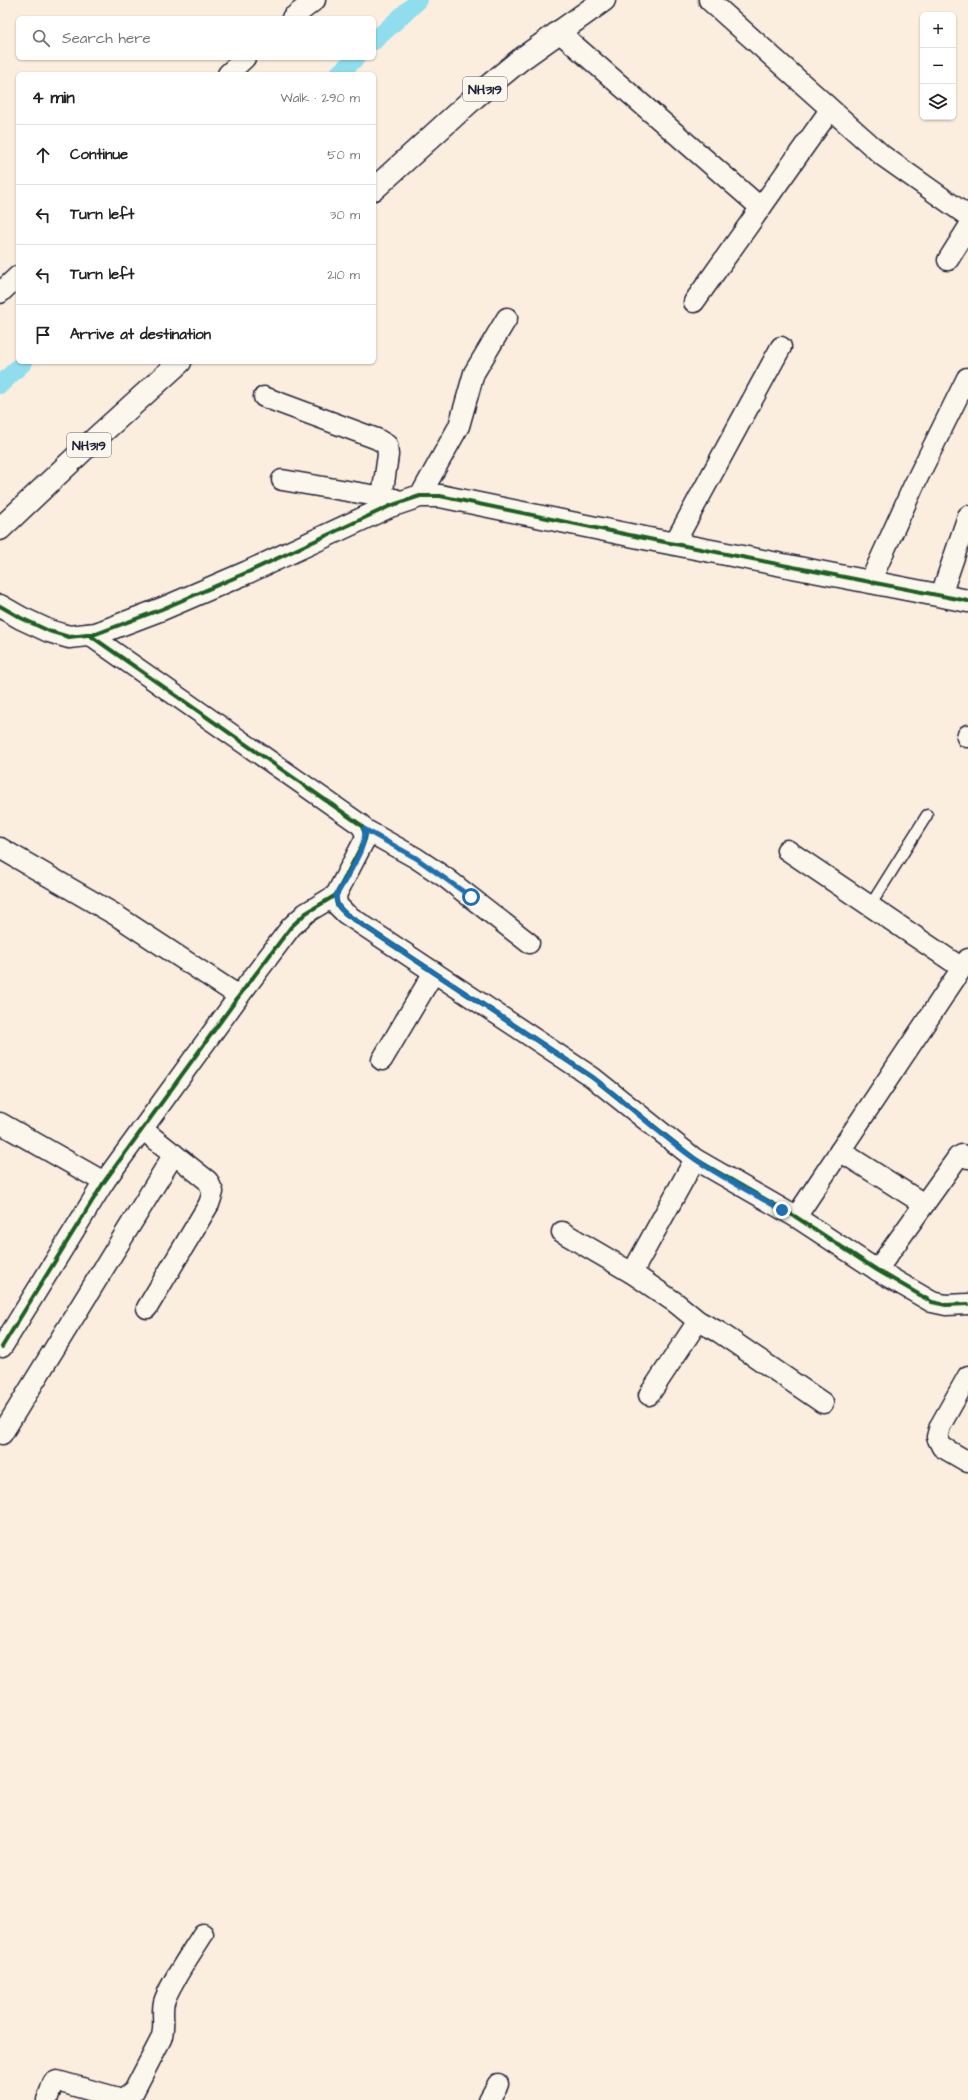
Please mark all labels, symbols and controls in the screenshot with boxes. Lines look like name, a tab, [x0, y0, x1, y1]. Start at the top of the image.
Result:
map controls	[920, 12, 956, 120]
button: +	[920, 12, 956, 48]
search box	[16, 16, 376, 60]
icon: search	[30, 27, 52, 49]
text: Search here	[62, 28, 151, 49]
button: −	[920, 48, 956, 84]
road number: NH319	[463, 77, 507, 101]
button: layers	[920, 84, 956, 120]
text: 4 min	[32, 86, 75, 110]
text: Walk · 290 m	[281, 89, 360, 107]
icon: ahead	[32, 144, 54, 166]
text: Continue	[70, 144, 128, 165]
text: 50 m	[327, 146, 360, 164]
icon: left	[32, 204, 54, 226]
text: Turn left	[70, 204, 134, 225]
text: 30 m	[330, 206, 360, 224]
icon: left	[32, 264, 54, 286]
text: Turn left	[70, 264, 134, 285]
text: 210 m	[327, 266, 360, 284]
icon: arrive	[32, 324, 54, 346]
text: Arrive at destination	[70, 324, 211, 345]
road number: NH319	[67, 433, 111, 457]
route start	[462, 888, 480, 906]
route end	[773, 1201, 791, 1219]

